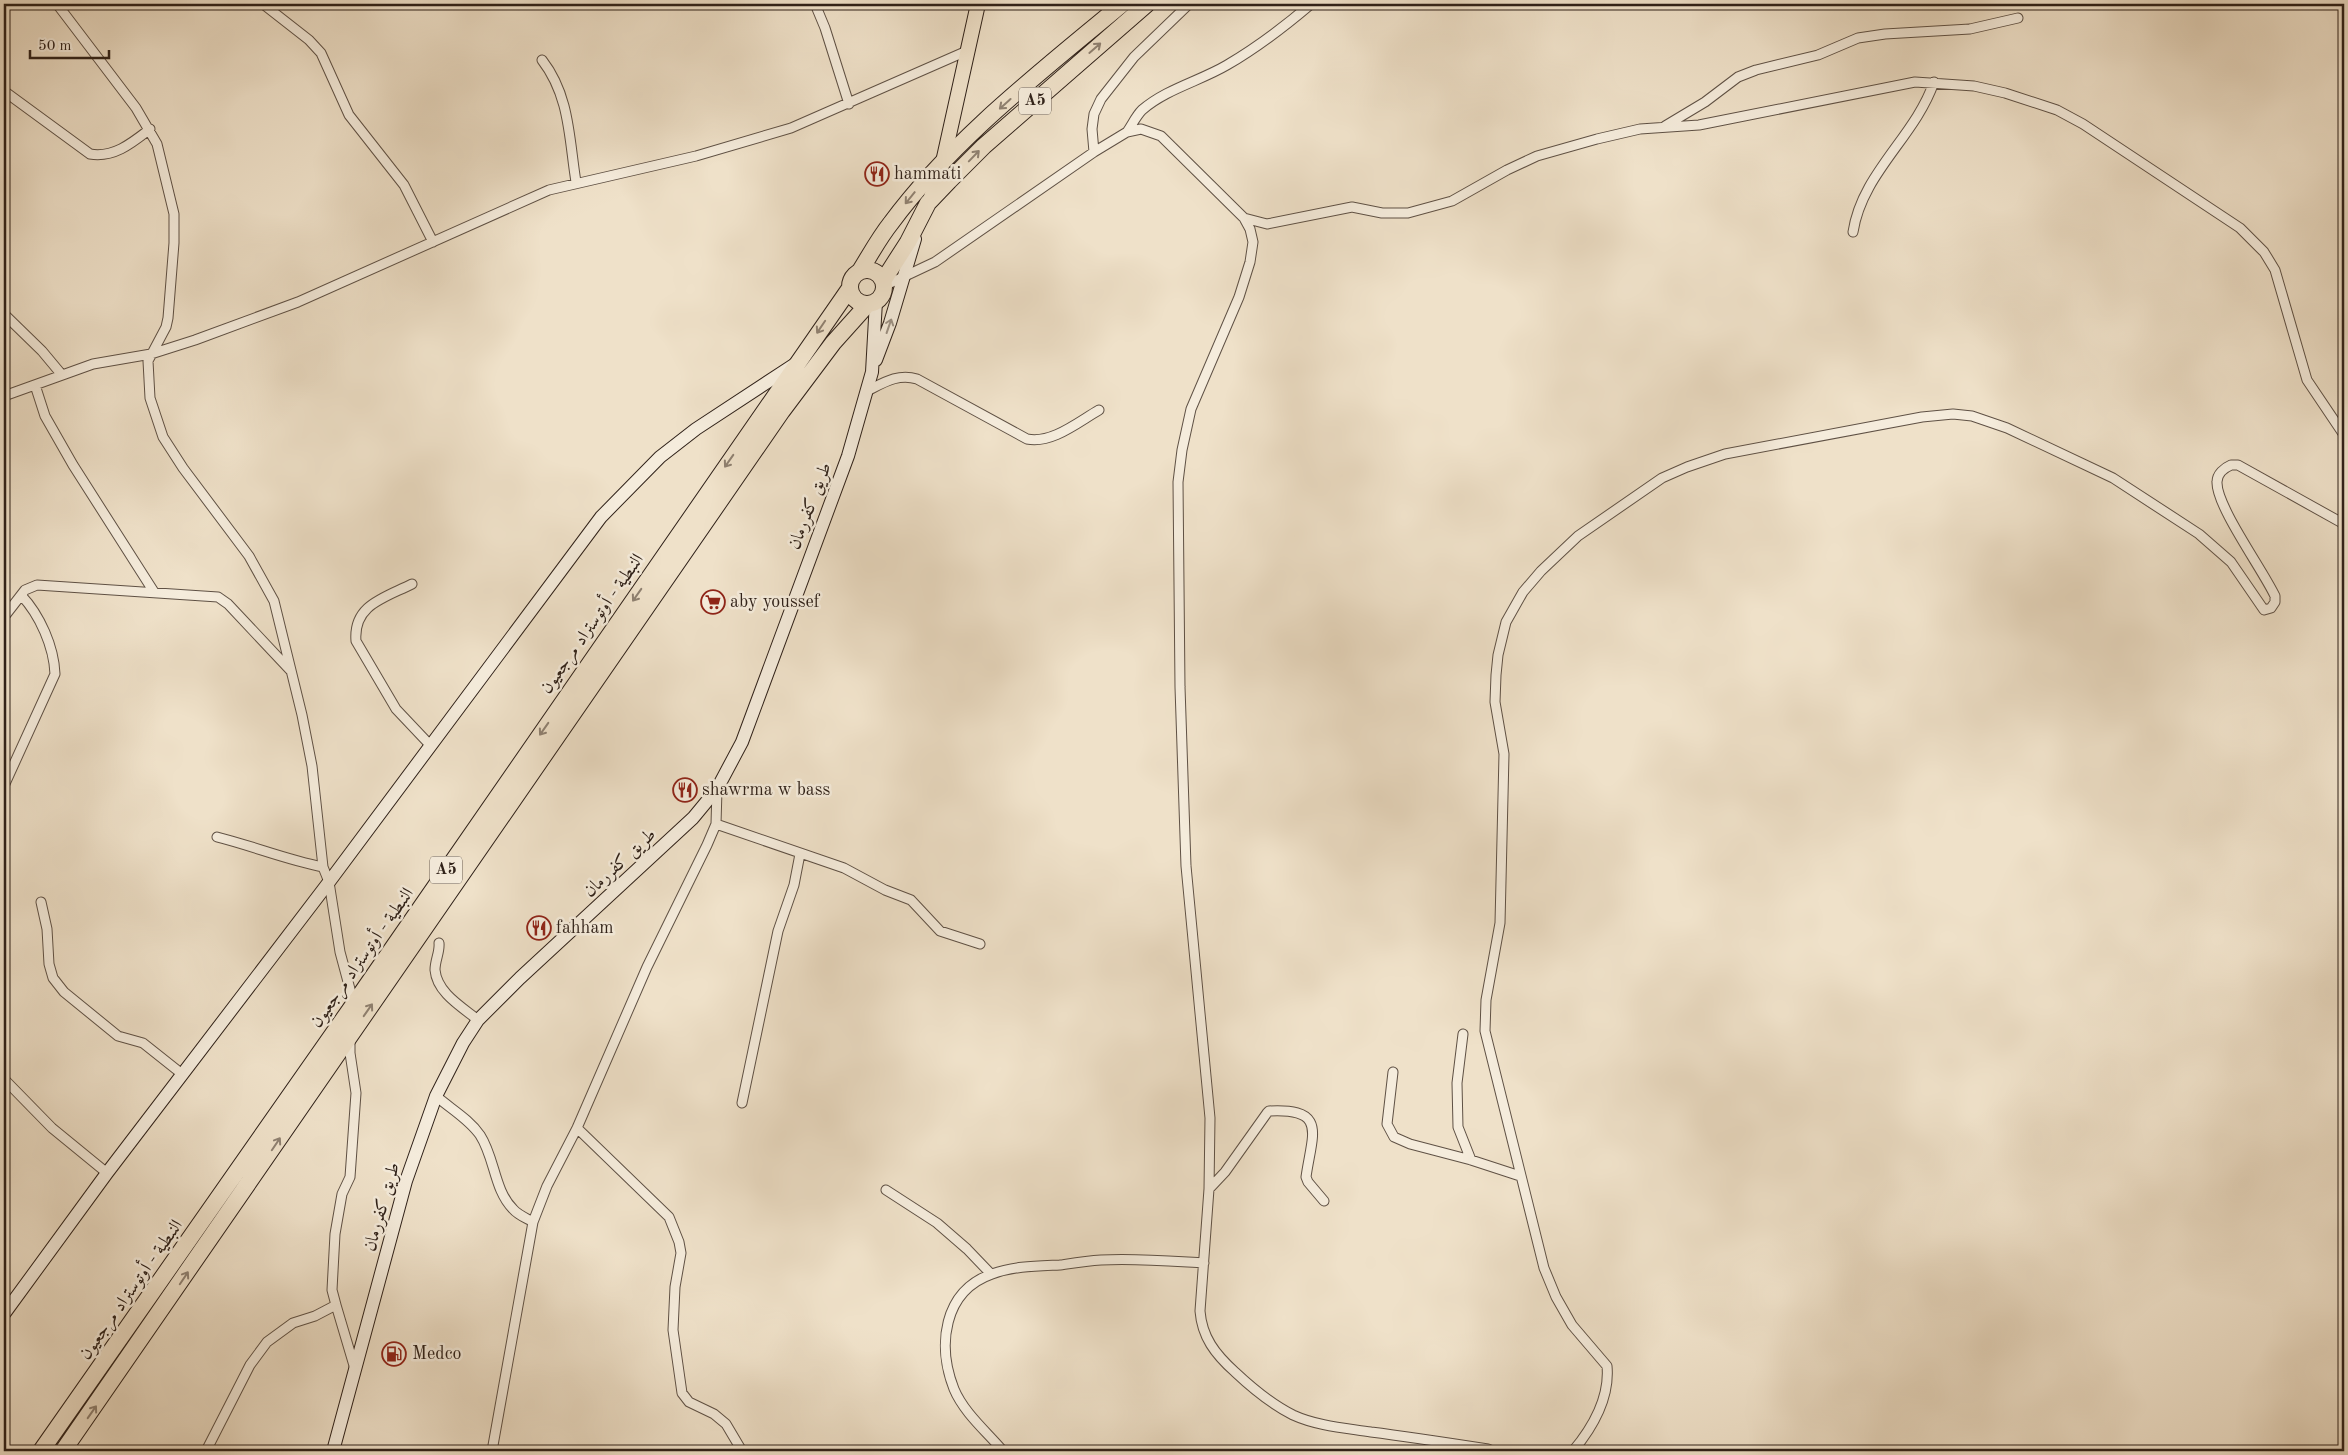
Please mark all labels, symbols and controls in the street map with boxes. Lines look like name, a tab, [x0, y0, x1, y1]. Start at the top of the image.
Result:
scale bar	[30, 28, 109, 60]
text: 50 m	[38, 39, 72, 54]
one-way arrow	[1089, 42, 1102, 53]
road number: A5	[1019, 88, 1051, 114]
one-way arrow	[999, 98, 1012, 110]
one-way arrow	[968, 149, 980, 162]
restaurant icon: hammati	[864, 161, 890, 187]
place label: hammati	[894, 165, 961, 183]
one-way arrow	[905, 191, 916, 204]
one-way arrow	[885, 319, 894, 335]
one-way arrow	[816, 320, 826, 334]
one-way arrow	[724, 454, 734, 468]
street label: طريق كفررمان	[785, 460, 837, 553]
street label: النبطية - أوتوستراد مرجعيون	[533, 548, 649, 699]
one-way arrow	[632, 588, 642, 602]
supermarket icon: aby youssef	[700, 589, 726, 615]
place label: aby youssef	[730, 593, 821, 611]
one-way arrow	[539, 721, 549, 735]
restaurant icon: shawrma w bass	[672, 777, 698, 803]
place label: shawrma w bass	[702, 781, 831, 799]
street label: طريق كفررمان	[580, 825, 661, 902]
road number: A5	[430, 856, 462, 884]
street label: النبطية - أوتوستراد مرجعيون	[303, 882, 419, 1033]
restaurant icon: fahham	[526, 915, 552, 941]
place label: fahham	[556, 919, 614, 937]
one-way arrow	[363, 1003, 373, 1017]
one-way arrow	[271, 1137, 281, 1151]
street label: طريق كفررمان	[361, 1161, 405, 1254]
street label: النبطية - أوتوستراد مرجعيون	[72, 1214, 188, 1365]
one-way arrow	[179, 1271, 189, 1285]
fuel station icon: Medco	[381, 1341, 407, 1367]
place label: Medco	[412, 1345, 462, 1363]
one-way arrow	[86, 1405, 97, 1419]

